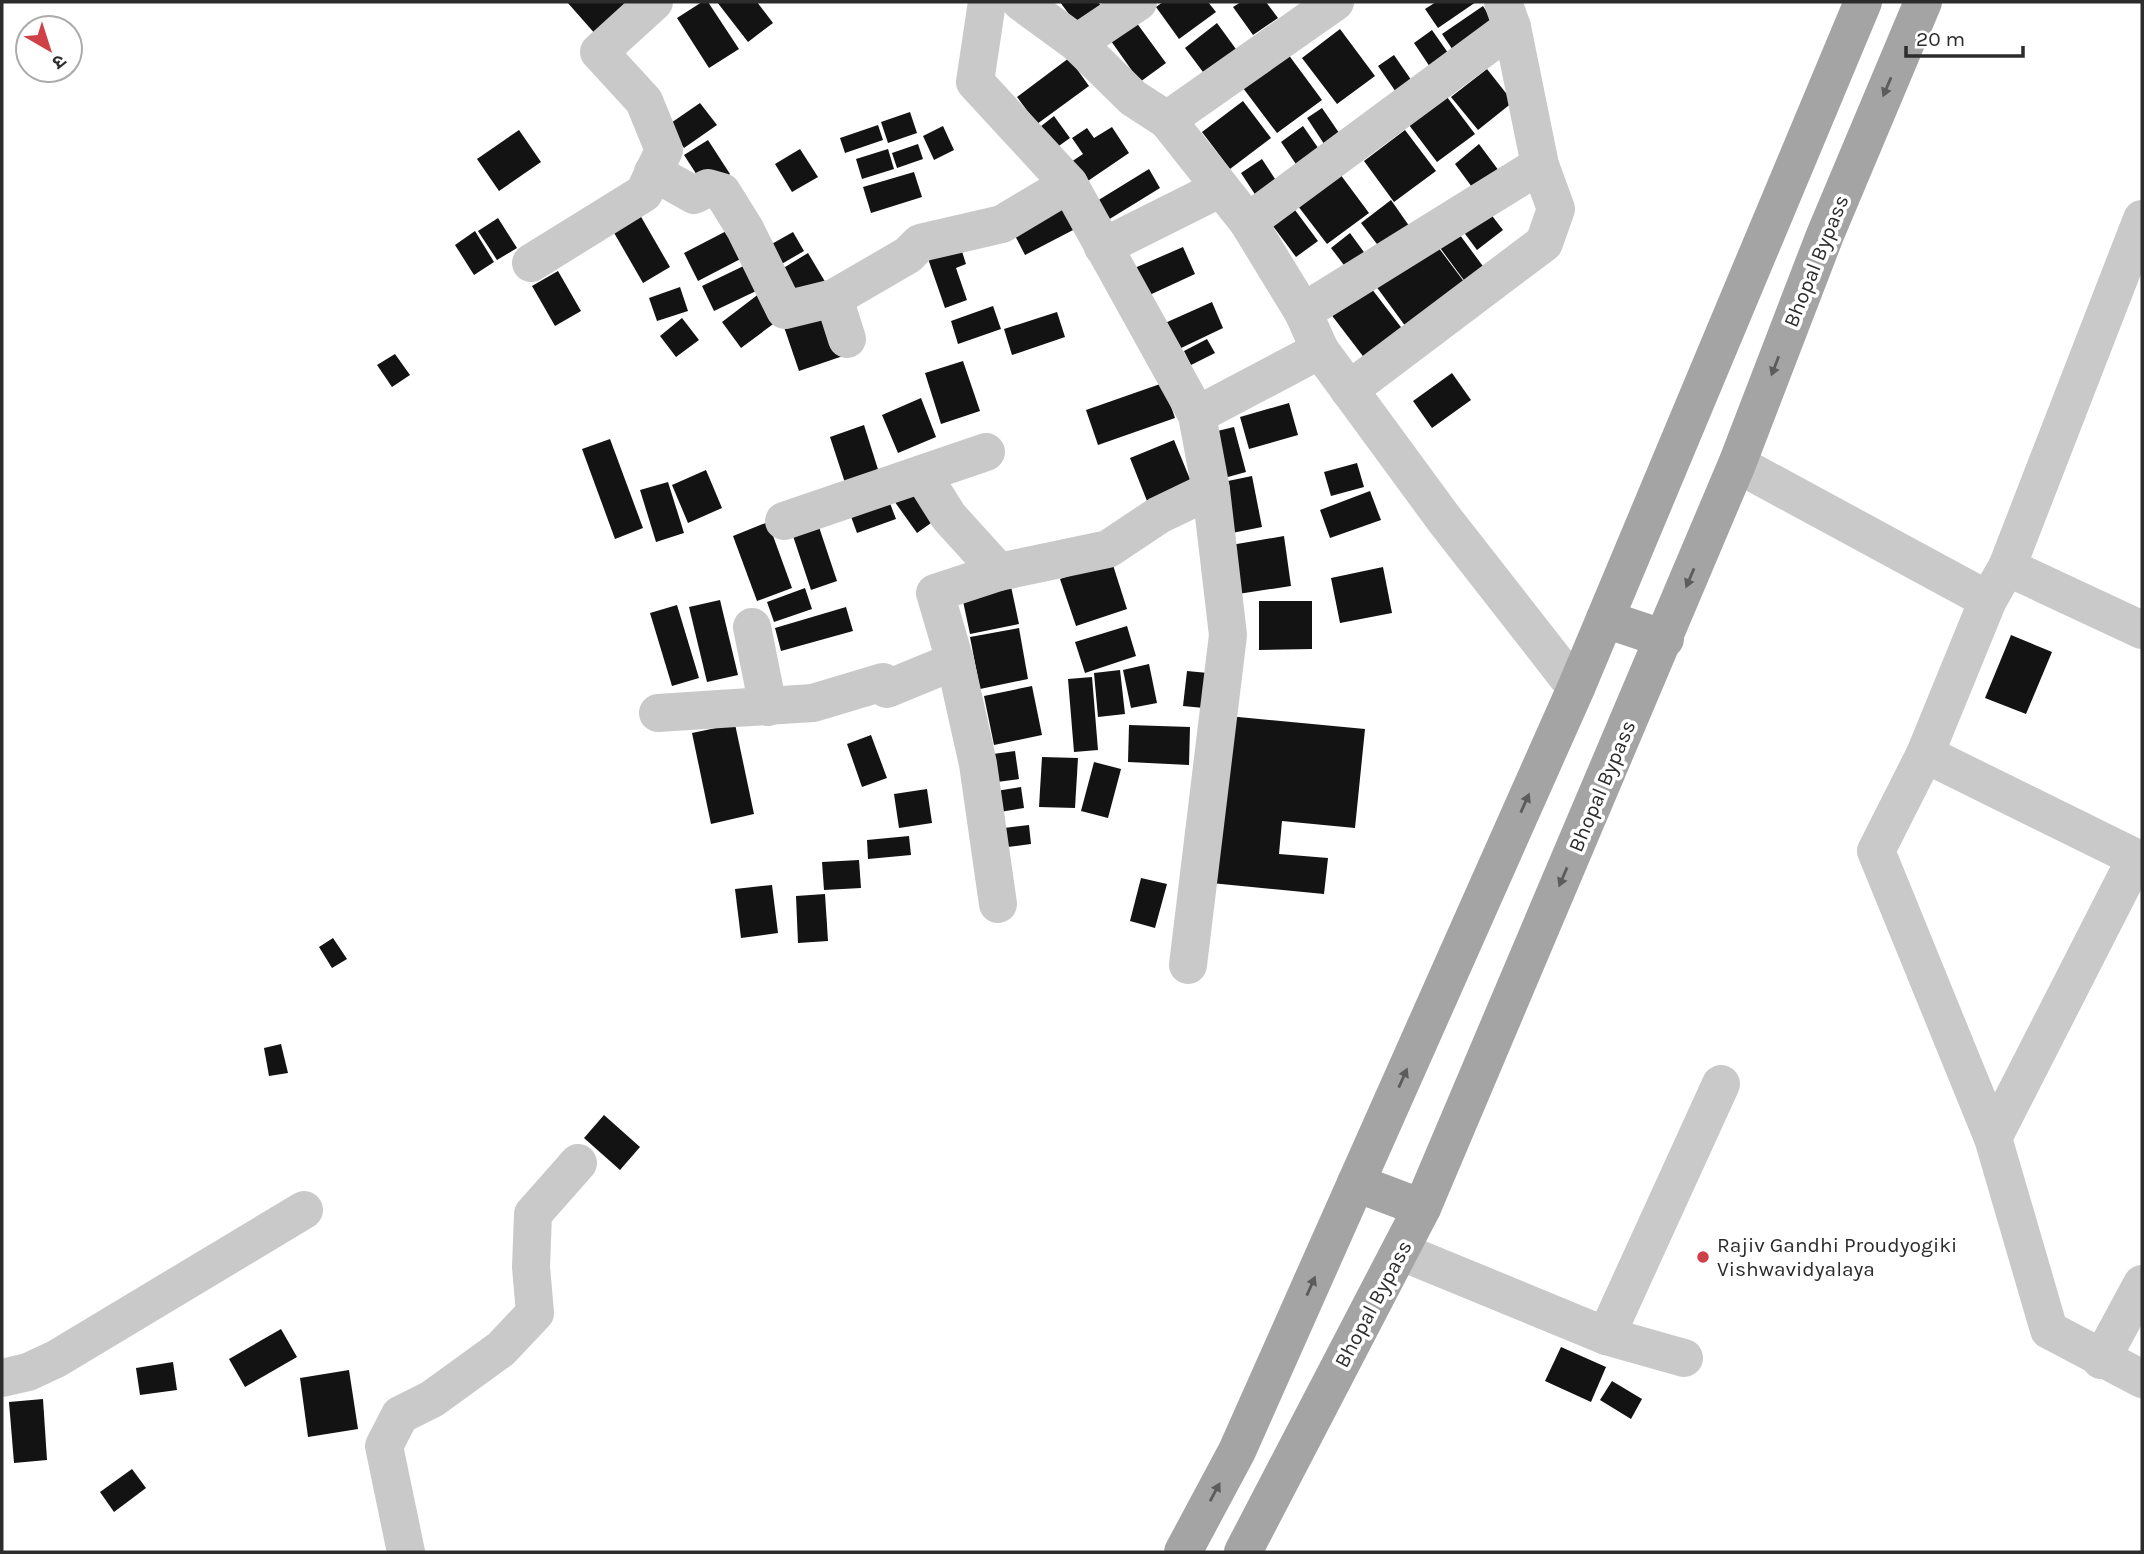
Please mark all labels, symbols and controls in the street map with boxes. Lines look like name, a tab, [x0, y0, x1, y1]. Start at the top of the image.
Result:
north arrow	[14, 14, 84, 84]
scale bar	[1906, 14, 2023, 58]
text: 20 m	[1916, 27, 1965, 51]
text: उ	[47, 49, 70, 74]
one-way arrow	[1881, 77, 1892, 98]
street label: Bhopal Bypass	[1779, 191, 1853, 331]
one-way arrow	[1769, 356, 1780, 377]
one-way arrow	[1684, 567, 1695, 588]
street label: Bhopal Bypass	[1563, 717, 1641, 855]
one-way arrow	[1519, 793, 1531, 813]
one-way arrow	[1558, 867, 1569, 888]
one-way arrow	[1397, 1068, 1409, 1088]
place label: Rajiv Gandhi Proudyogiki Vishwavidyalaya	[1717, 1233, 1957, 1281]
street label: Bhopal Bypass	[1329, 1236, 1417, 1372]
marker: Rajiv Gandhi Proudyogiki Vishwavidyalaya	[1695, 1249, 1711, 1265]
one-way arrow	[1305, 1276, 1317, 1296]
one-way arrow	[1209, 1482, 1221, 1502]

